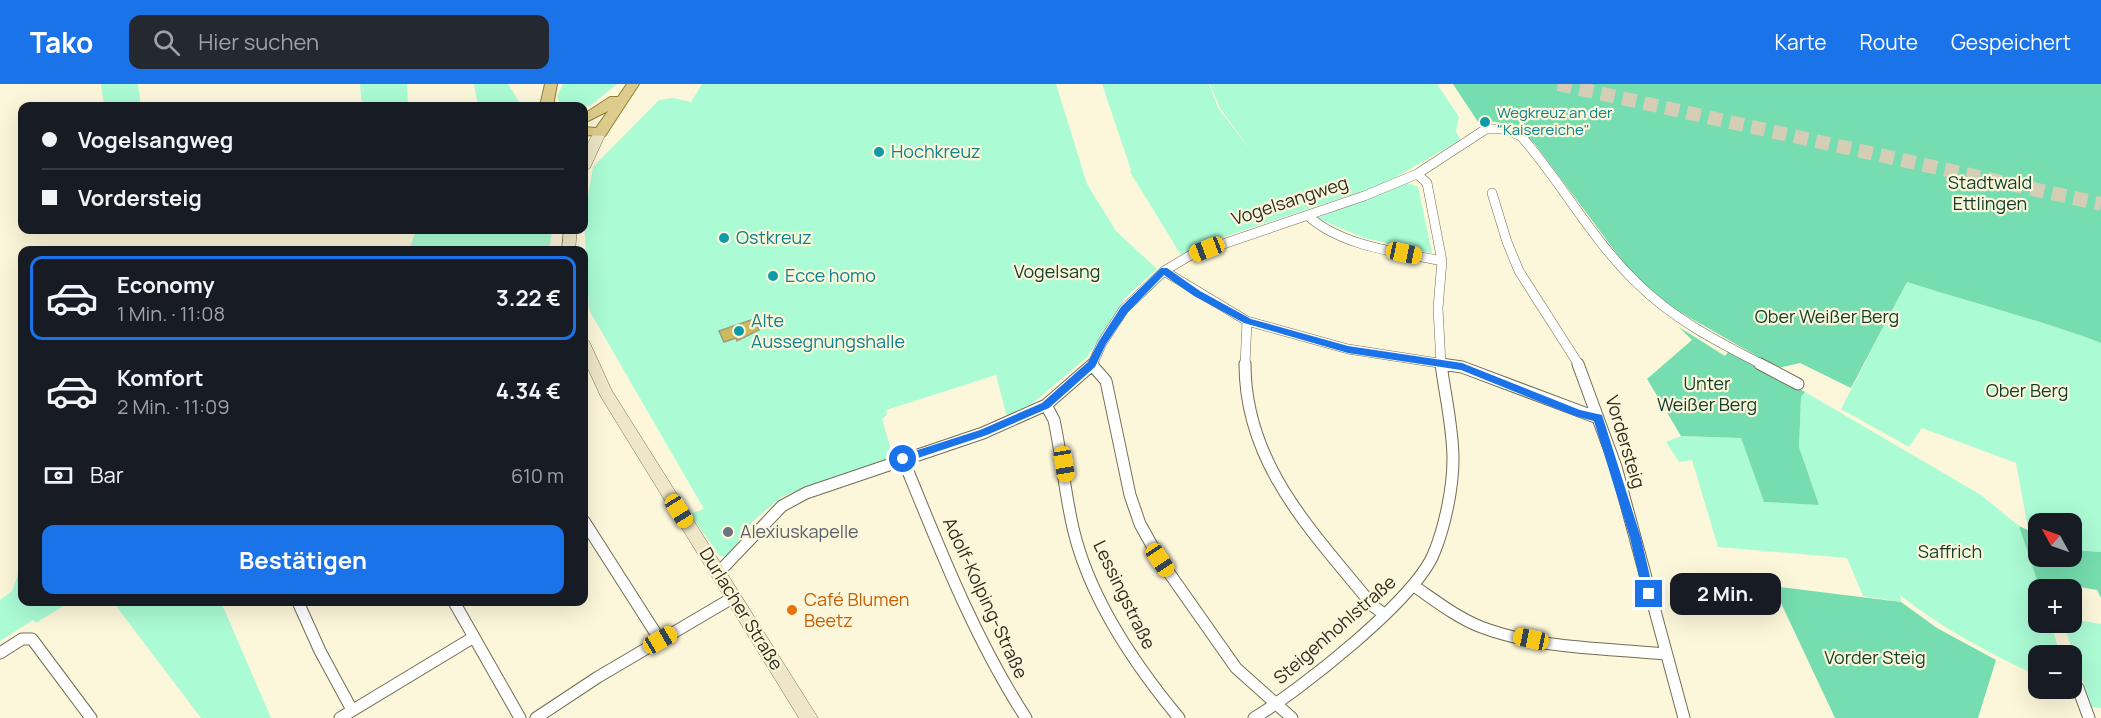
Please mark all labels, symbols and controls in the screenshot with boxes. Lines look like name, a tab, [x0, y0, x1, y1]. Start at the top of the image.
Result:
search box	[129, 15, 549, 69]
text: Tako	[30, 23, 93, 61]
icon: search	[150, 26, 183, 59]
text: Hier suchen	[198, 27, 319, 57]
text: Karte	[1775, 28, 1827, 56]
text: Route	[1860, 28, 1918, 56]
text: Gespeichert	[1951, 28, 2071, 56]
place label: Wegkreuz an der "Kaisereiche"	[1497, 102, 1613, 140]
marker: Wegkreuz an der "Kaisereiche"	[1478, 115, 1492, 129]
text: Vogelsangweg	[78, 125, 233, 155]
place label: Hochkreuz	[891, 139, 981, 163]
marker: Hochkreuz	[872, 145, 886, 159]
street label: Vogelsangweg	[1228, 170, 1351, 230]
park label: Stadtwald Ettlingen	[1948, 170, 2032, 215]
text: Vordersteig	[78, 183, 202, 213]
place label: Ostkreuz	[736, 225, 812, 249]
marker: Ostkreuz	[717, 231, 731, 245]
car	[1187, 234, 1227, 264]
car	[1385, 240, 1423, 266]
park label: Vogelsang	[1014, 259, 1100, 283]
place label: Ecce homo	[785, 263, 876, 287]
marker: Ecce homo	[766, 269, 780, 283]
text: Economy	[117, 270, 215, 300]
icon: car	[45, 271, 99, 325]
text: 3.22 €	[496, 283, 561, 313]
text: 1 Min. · 11:08	[117, 300, 225, 327]
park label: Ober Weißer Berg	[1755, 304, 1899, 328]
place label: Alte Aussegnungshalle	[751, 308, 905, 353]
marker: Alte Aussegnungshalle	[732, 324, 746, 338]
text: Komfort	[117, 363, 204, 393]
icon: car	[45, 364, 99, 418]
park label: Unter Weißer Berg	[1657, 371, 1757, 416]
text: 4.34 €	[496, 376, 561, 406]
park label: Ober Berg	[1986, 378, 2068, 402]
street label: Vordersteig	[1600, 392, 1651, 491]
text: 2 Min. · 11:09	[117, 393, 230, 420]
route start	[889, 445, 916, 472]
car	[1052, 445, 1076, 483]
icon: cash	[42, 459, 75, 492]
text: Bar	[90, 460, 124, 490]
text: 610 m	[511, 462, 564, 489]
car	[662, 491, 696, 531]
street label: Adolf-Kolping-Straße	[938, 513, 1034, 682]
north arrow	[2028, 513, 2082, 567]
map controls	[2028, 513, 2082, 699]
place label: Alexiuskapelle	[740, 519, 859, 543]
button: Bestätigen	[42, 525, 564, 594]
marker: Alexiuskapelle	[721, 525, 735, 539]
street label: Lessingstraße	[1088, 536, 1162, 653]
park label: Saffrich	[1918, 539, 1982, 563]
car	[1142, 540, 1178, 580]
street label: Durlacher Straße	[694, 543, 789, 674]
street label: Steigenhohlstraße	[1268, 569, 1401, 689]
callout: 2 Min.	[1670, 573, 1781, 615]
button: +	[2028, 579, 2082, 633]
route end	[1635, 580, 1662, 607]
text: 2 Min.	[1697, 580, 1754, 607]
place label: Café Blumen Beetz	[804, 587, 909, 632]
marker: Café Blumen Beetz	[785, 603, 799, 617]
car	[640, 623, 680, 657]
car	[1512, 626, 1550, 652]
park label: Vorder Steig	[1824, 645, 1926, 669]
button: −	[2028, 645, 2082, 699]

